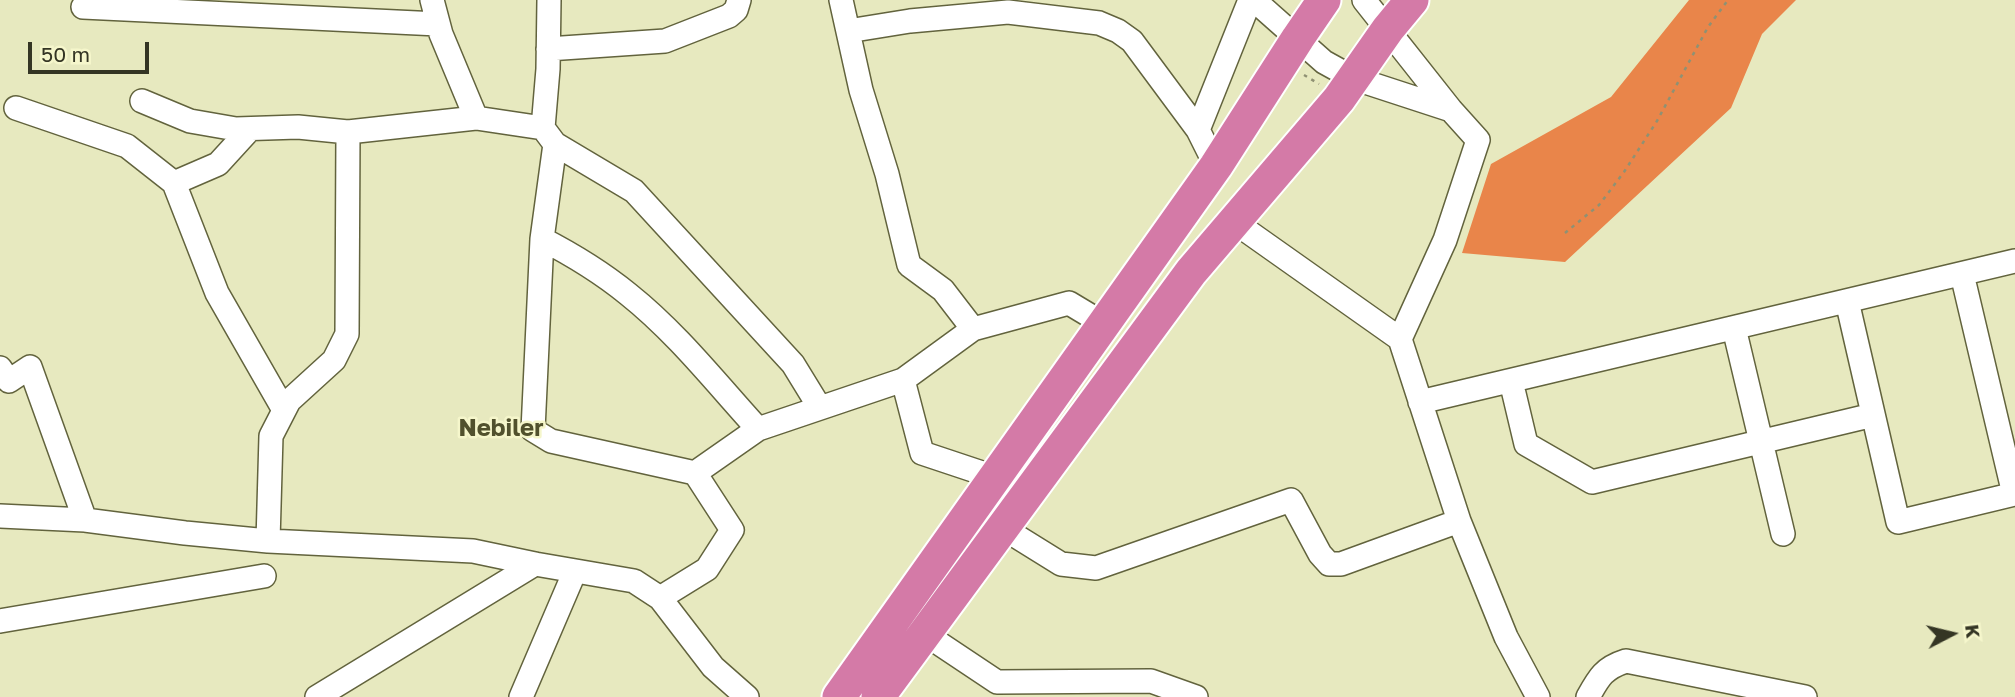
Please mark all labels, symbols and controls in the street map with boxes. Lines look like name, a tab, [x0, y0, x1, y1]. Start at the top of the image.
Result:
scale bar	[32, 28, 152, 72]
text: 50 m	[41, 41, 90, 67]
district label: Nebiler	[458, 414, 544, 442]
north arrow	[1917, 599, 1987, 669]
text: K	[1961, 623, 1986, 640]

